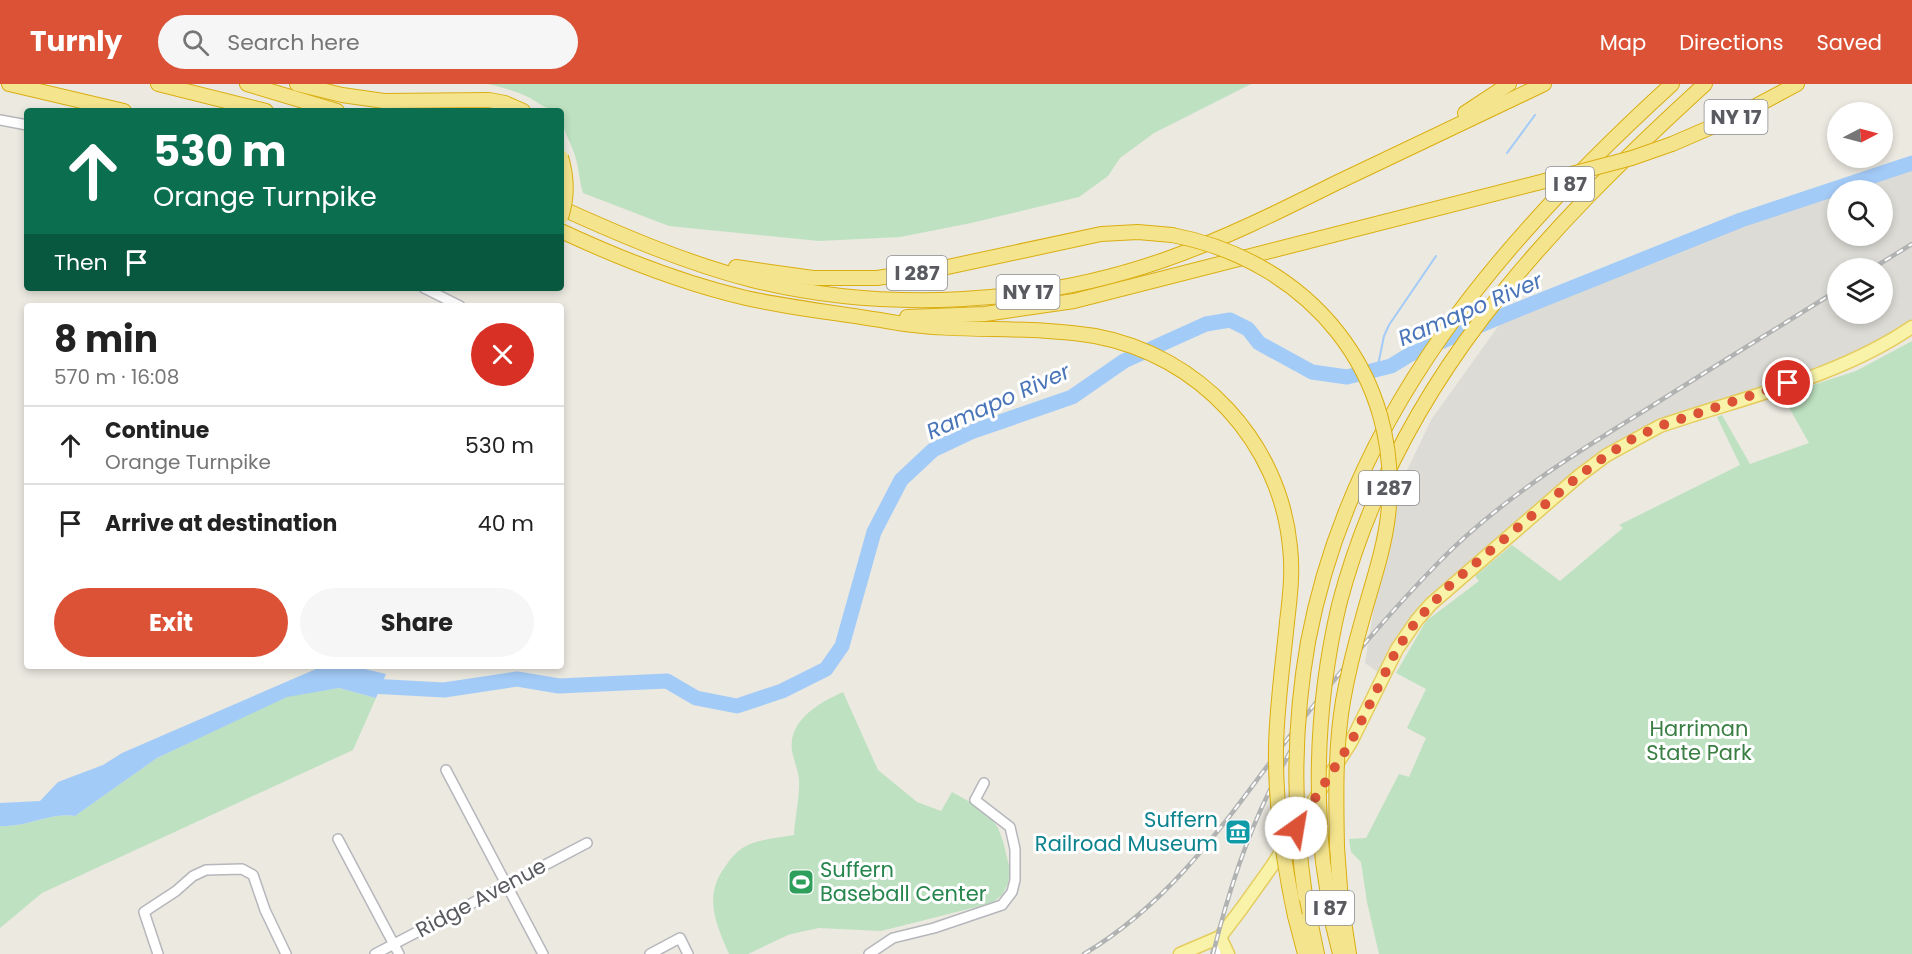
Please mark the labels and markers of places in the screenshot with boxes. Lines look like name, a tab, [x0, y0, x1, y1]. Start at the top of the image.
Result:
pin	[1762, 357, 1813, 408]
place label: Suffern Railroad Museum	[1035, 805, 1218, 858]
museum icon: Suffern Railroad Museum	[1223, 817, 1253, 847]
place label: Suffern Baseball Center	[820, 855, 987, 908]
sports icon: Suffern Baseball Center	[786, 867, 816, 897]

